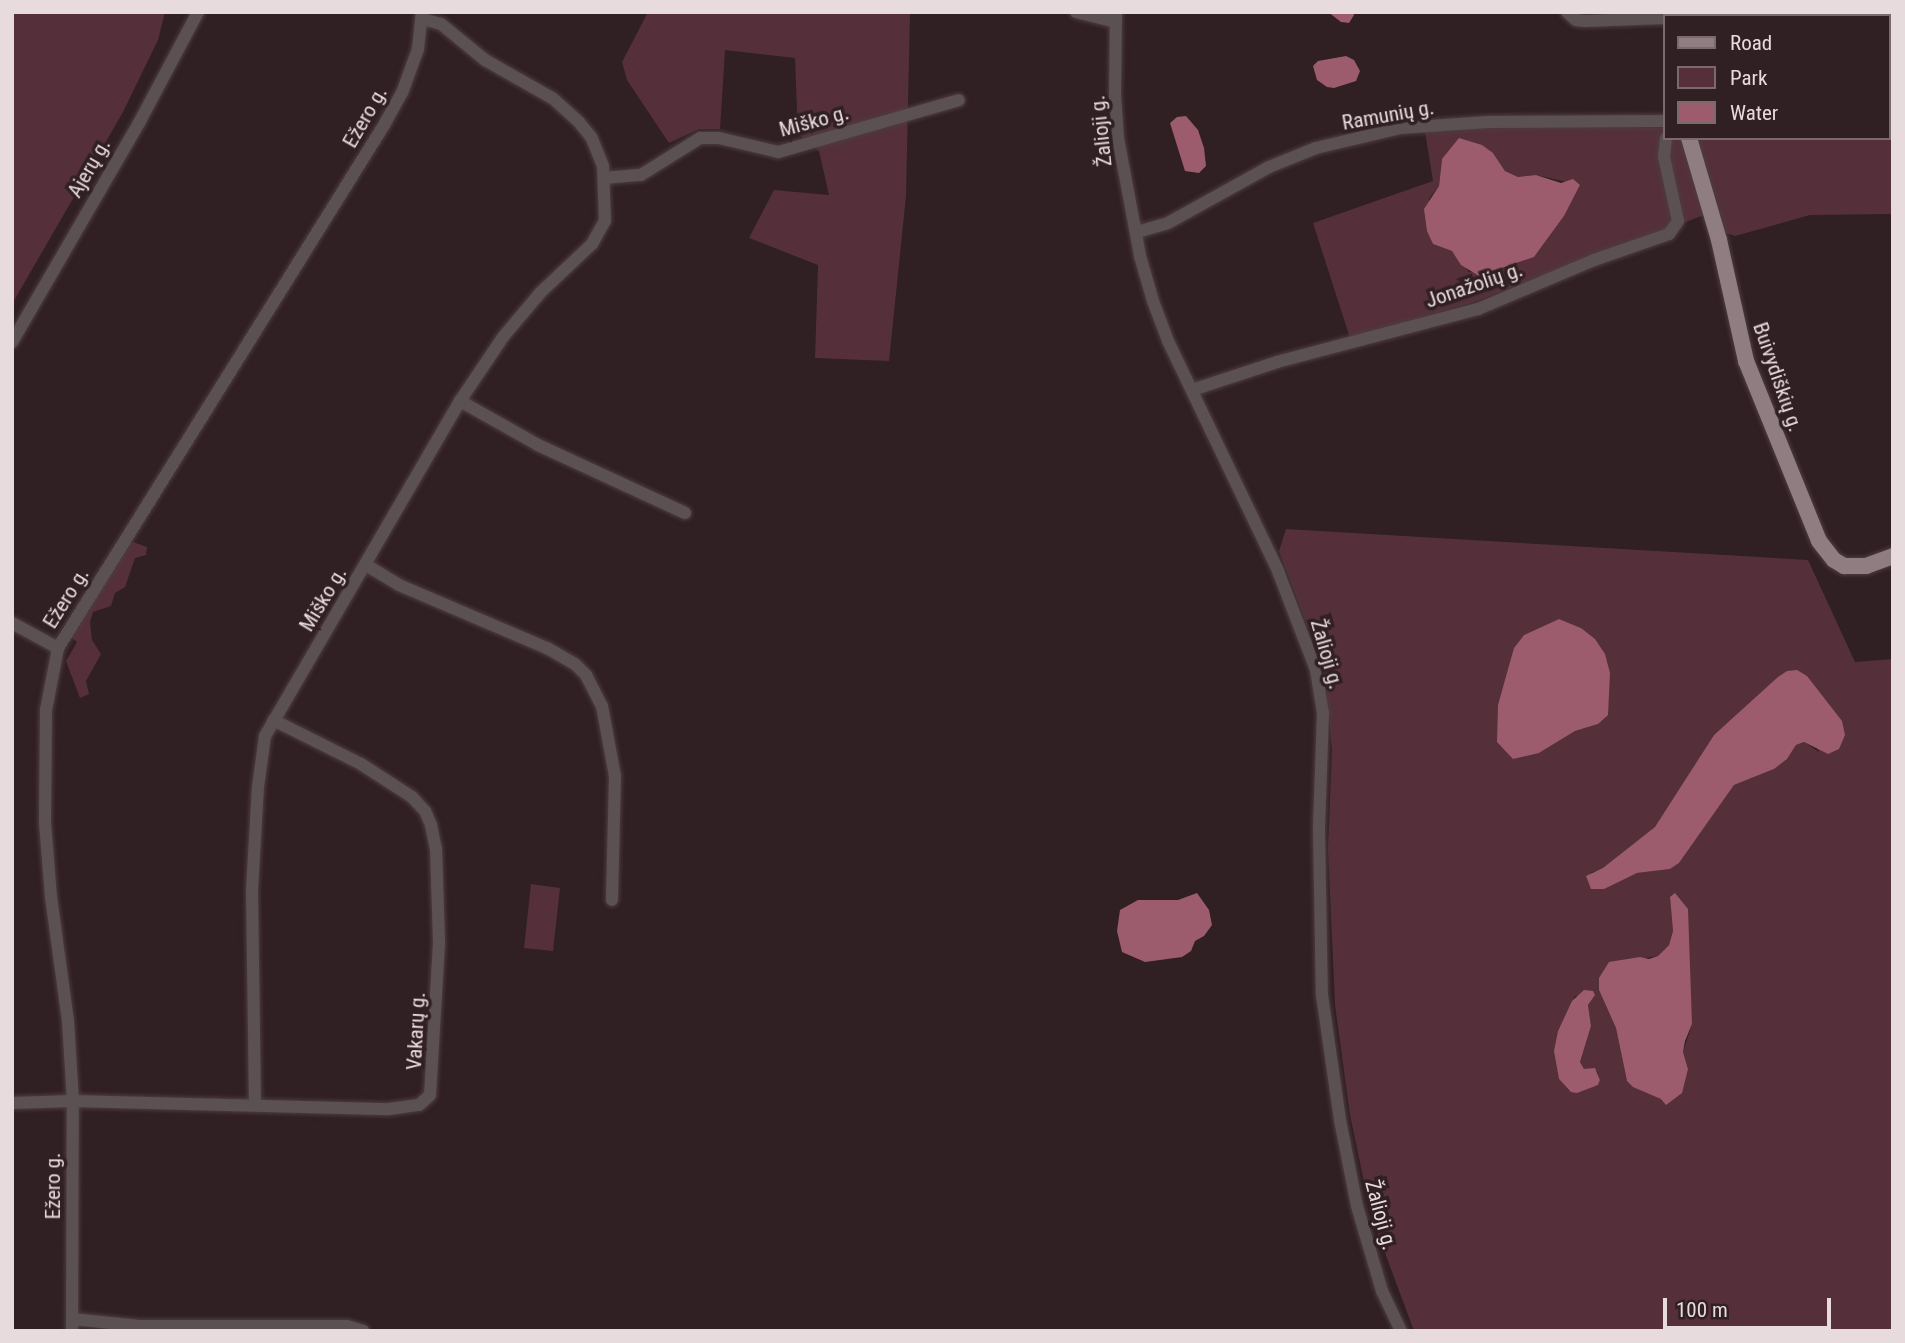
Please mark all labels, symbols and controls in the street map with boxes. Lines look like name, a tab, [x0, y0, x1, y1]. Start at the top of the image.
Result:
legend	[1664, 14, 1891, 140]
text: Road	[1730, 31, 1772, 55]
text: Park	[1730, 66, 1767, 90]
street label: Ežero g.	[337, 82, 393, 152]
street label: Žalioji g.	[1085, 94, 1117, 168]
street label: Ramunių g.	[1340, 95, 1436, 135]
street label: Miško g.	[776, 100, 852, 142]
text: Water	[1730, 101, 1778, 125]
street label: Ajerų g.	[62, 134, 116, 202]
street label: Jonažolių g.	[1422, 257, 1526, 313]
street label: Buivydiškių g.	[1748, 319, 1808, 435]
street label: Miško g.	[294, 562, 352, 636]
street label: Ežero g.	[38, 563, 94, 633]
street label: Žalioji g.	[1305, 616, 1349, 692]
street label: Vakarų g.	[401, 991, 431, 1071]
street label: Ežero g.	[40, 1153, 66, 1219]
street label: Žalioji g.	[1360, 1177, 1402, 1253]
scale bar	[1667, 1284, 1835, 1328]
text: 100 m	[1676, 1298, 1728, 1322]

